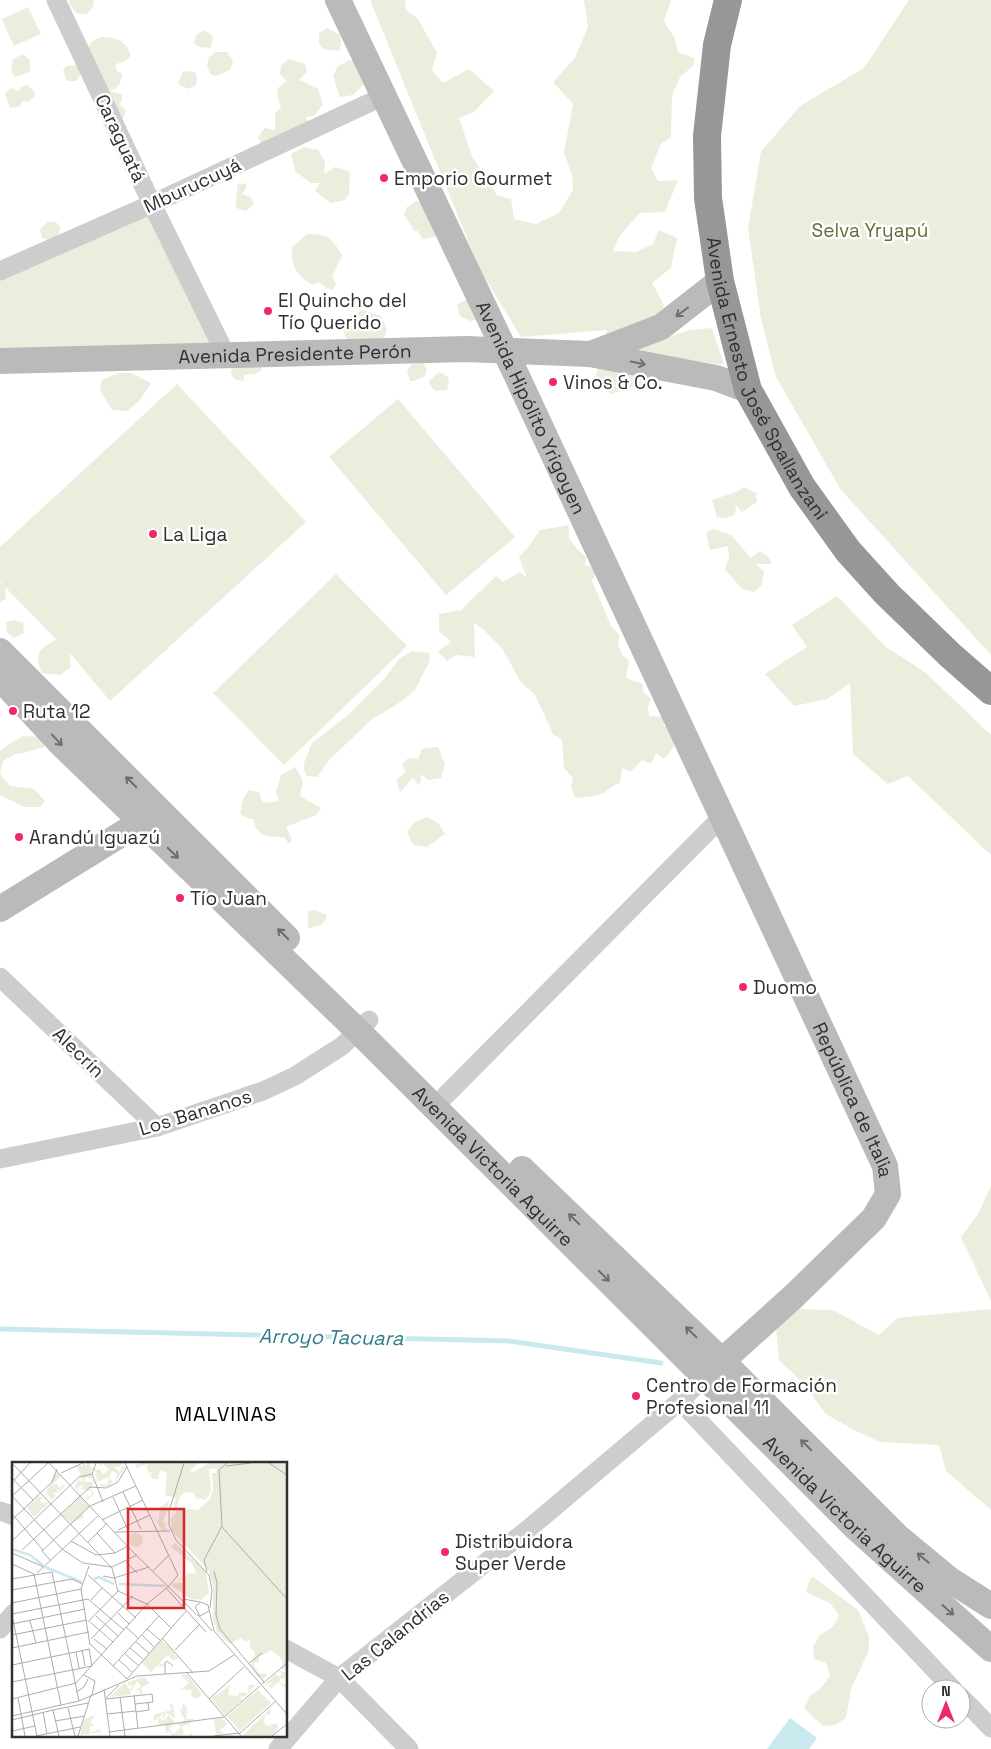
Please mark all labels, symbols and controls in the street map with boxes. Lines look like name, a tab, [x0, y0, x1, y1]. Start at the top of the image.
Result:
street label: Caraguatá	[89, 90, 152, 186]
street label: Mburucuyá	[140, 152, 245, 219]
place label: Emporio Gourmet	[394, 166, 553, 191]
marker: Emporio Gourmet	[378, 172, 390, 184]
park label: Selva Yryapú	[812, 218, 928, 243]
street label: Avenida Ernesto José Spallanzani	[701, 235, 834, 525]
place label: El Quincho del Tío Querido	[278, 288, 407, 335]
street label: Avenida Hipólito Yrigoyen	[470, 297, 592, 518]
marker: El Quincho del Tío Querido	[262, 305, 274, 317]
one-way arrow	[675, 307, 689, 317]
street label: Avenida Presidente Perón	[178, 338, 412, 369]
one-way arrow	[630, 359, 646, 368]
place label: Vinos & Co.	[563, 370, 663, 395]
marker: Vinos & Co.	[547, 376, 559, 388]
place label: La Liga	[163, 522, 227, 547]
marker: La Liga	[147, 528, 159, 540]
place label: Ruta 12	[23, 699, 91, 724]
marker: Ruta 12	[7, 705, 19, 717]
one-way arrow	[51, 733, 63, 746]
one-way arrow	[125, 776, 137, 788]
place label: Arandú Iguazú	[29, 825, 160, 850]
marker: Arandú Iguazú	[13, 831, 25, 843]
one-way arrow	[167, 847, 180, 859]
place label: Tío Juan	[190, 886, 267, 911]
marker: Tío Juan	[174, 892, 186, 904]
one-way arrow	[277, 928, 289, 940]
place label: Duomo	[753, 975, 817, 1000]
marker: Duomo	[737, 981, 749, 993]
street label: República de Italia	[807, 1018, 898, 1179]
street label: Alecrín	[47, 1022, 110, 1083]
street label: Avenida Victoria Aguirre	[407, 1081, 579, 1252]
street label: Los Bananos	[136, 1084, 254, 1141]
one-way arrow	[568, 1213, 580, 1225]
one-way arrow	[598, 1270, 610, 1282]
water label: Arroyo Tacuara	[259, 1323, 404, 1351]
one-way arrow	[685, 1326, 698, 1338]
place label: Centro de Formación Profesional 11	[646, 1373, 837, 1420]
marker: Centro de Formación Profesional 11	[630, 1390, 642, 1402]
district label: MALVINAS	[175, 1401, 277, 1427]
street label: Avenida Victoria Aguirre	[757, 1430, 932, 1599]
one-way arrow	[800, 1439, 812, 1452]
inset map	[12, 1462, 288, 1736]
place label: Distribuidora Super Verde	[455, 1529, 573, 1576]
marker: Distribuidora Super Verde	[439, 1546, 451, 1558]
one-way arrow	[917, 1553, 930, 1564]
street label: Las Calandrias	[336, 1584, 454, 1686]
one-way arrow	[942, 1604, 955, 1615]
north arrow	[921, 1679, 971, 1729]
text: N	[941, 1682, 951, 1700]

